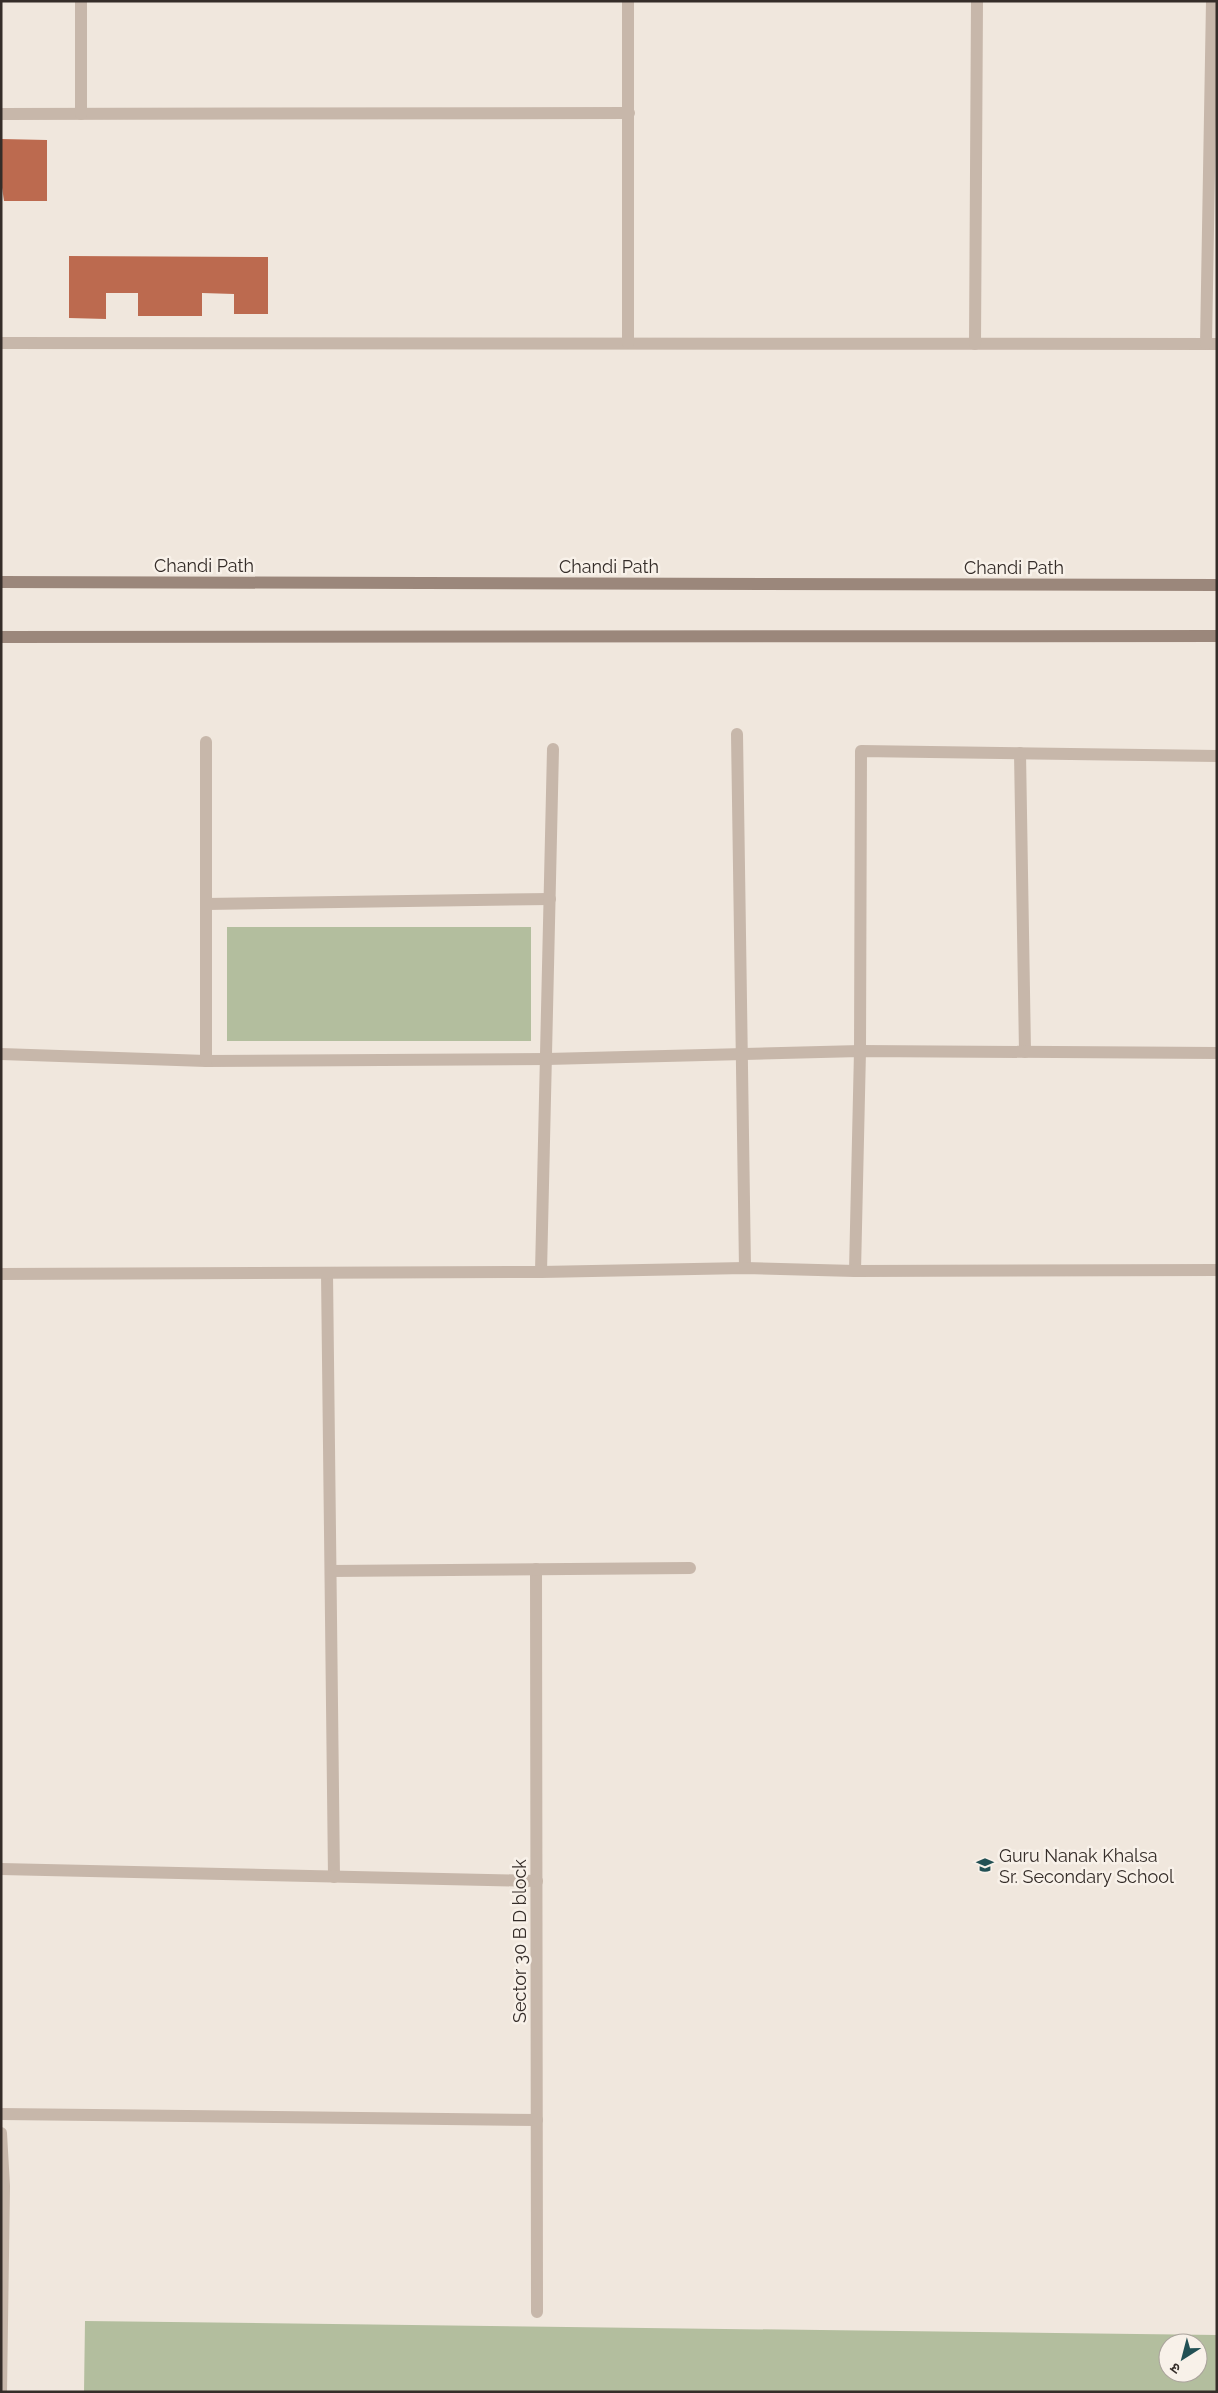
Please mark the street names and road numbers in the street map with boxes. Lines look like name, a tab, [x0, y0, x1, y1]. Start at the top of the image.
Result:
street label: Chandi Path	[154, 555, 254, 576]
street label: Chandi Path	[559, 556, 659, 577]
street label: Chandi Path	[964, 557, 1064, 578]
street label: Sector 30 B D block	[509, 1859, 530, 2023]

